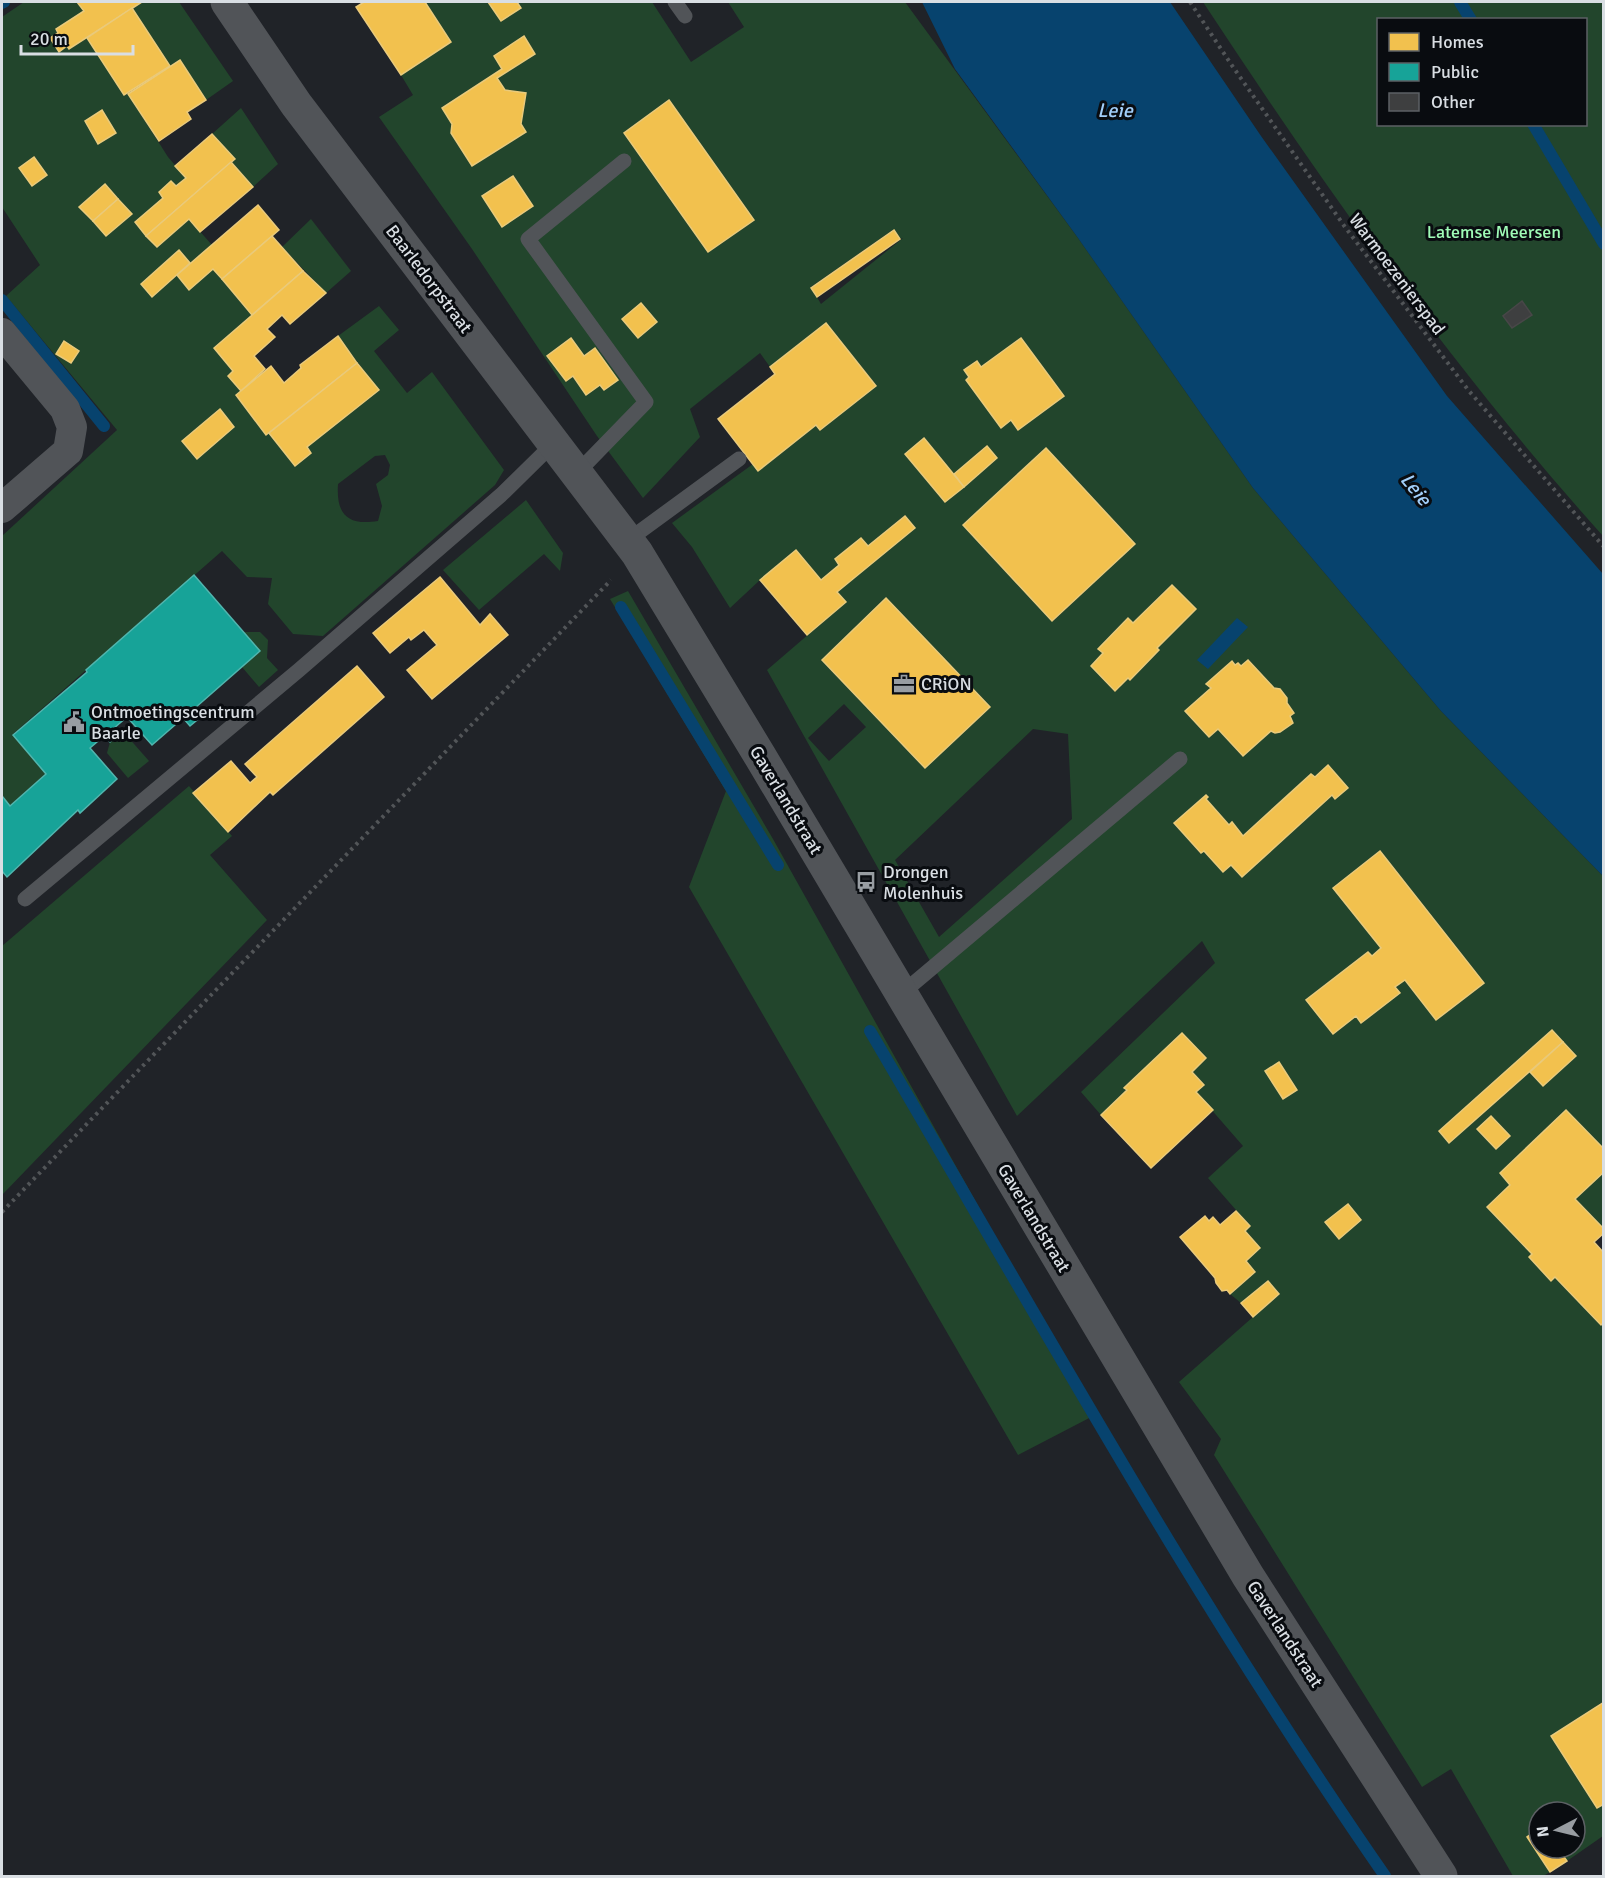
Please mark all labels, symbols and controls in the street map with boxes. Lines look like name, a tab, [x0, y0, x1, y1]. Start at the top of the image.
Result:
scale bar	[21, 18, 134, 56]
legend	[1377, 18, 1587, 126]
text: 20 m	[30, 28, 68, 50]
text: Homes	[1431, 31, 1484, 53]
text: Public	[1431, 61, 1479, 83]
text: Other	[1431, 91, 1475, 113]
water label: Leie	[1097, 98, 1134, 123]
street label: Warmoezenierspad	[1344, 209, 1450, 339]
street label: Baarledorpstraat	[381, 220, 477, 338]
park label: Latemse Meersen	[1427, 221, 1561, 243]
water label: Leie	[1395, 468, 1437, 512]
office icon: CRiON	[892, 672, 916, 696]
place label: CRiON	[921, 673, 972, 695]
place label: Ontmoetingscentrum Baarle	[91, 701, 255, 744]
public building icon: Ontmoetingscentrum Baarle	[62, 710, 86, 734]
street label: Gaverlandstraat	[745, 742, 827, 858]
place label: Drongen Molenhuis	[883, 861, 963, 904]
bus stop icon: Drongen Molenhuis	[854, 870, 878, 894]
street label: Gaverlandstraat	[993, 1160, 1075, 1276]
street label: Gaverlandstraat	[1242, 1577, 1328, 1691]
north arrow	[1527, 1800, 1587, 1860]
text: N	[1533, 1825, 1554, 1838]

